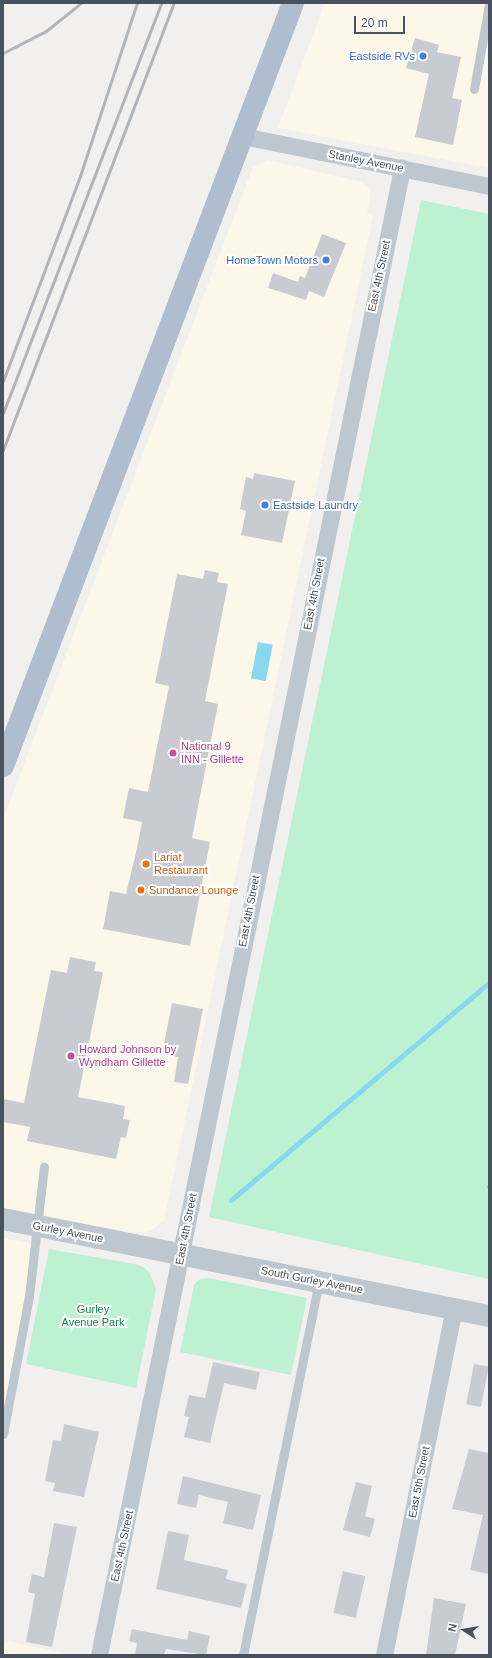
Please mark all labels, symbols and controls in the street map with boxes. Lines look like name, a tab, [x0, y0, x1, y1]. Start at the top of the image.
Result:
scale bar	[356, 8, 407, 34]
text: 20 m	[361, 16, 388, 30]
place label: Eastside RVs	[349, 49, 415, 63]
marker: Eastside RVs	[418, 51, 428, 61]
street label: Stanley Avenue	[327, 147, 405, 175]
street label: East 4th Street	[365, 239, 393, 313]
place label: HomeTown Motors	[226, 253, 318, 267]
marker: HomeTown Motors	[321, 255, 331, 265]
place label: Eastside Laundry	[273, 498, 358, 512]
marker: Eastside Laundry	[260, 500, 270, 510]
street label: East 4th Street	[301, 557, 327, 631]
place label: National 9 INN - Gillette	[181, 740, 244, 766]
marker: National 9 INN - Gillette	[168, 748, 178, 758]
place label: Lariat Restaurant	[154, 851, 208, 877]
marker: Lariat Restaurant	[141, 859, 151, 869]
street label: East 4th Street	[236, 874, 262, 948]
place label: Sundance Lounge	[149, 883, 238, 897]
marker: Sundance Lounge	[136, 885, 146, 895]
place label: Howard Johnson by Wyndham Gillette	[79, 1043, 176, 1069]
marker: Howard Johnson by Wyndham Gillette	[66, 1051, 76, 1061]
street label: East 4th Street	[173, 1192, 199, 1266]
street label: Gurley Avenue	[31, 1219, 105, 1245]
street label: South Gurley Avenue	[260, 1264, 364, 1296]
park label: Gurley Avenue Park	[62, 1303, 124, 1329]
street label: East 5th Street	[406, 1445, 432, 1519]
street label: East 4th Street	[108, 1509, 136, 1583]
north arrow	[444, 1610, 484, 1650]
text: N	[446, 1622, 459, 1633]

